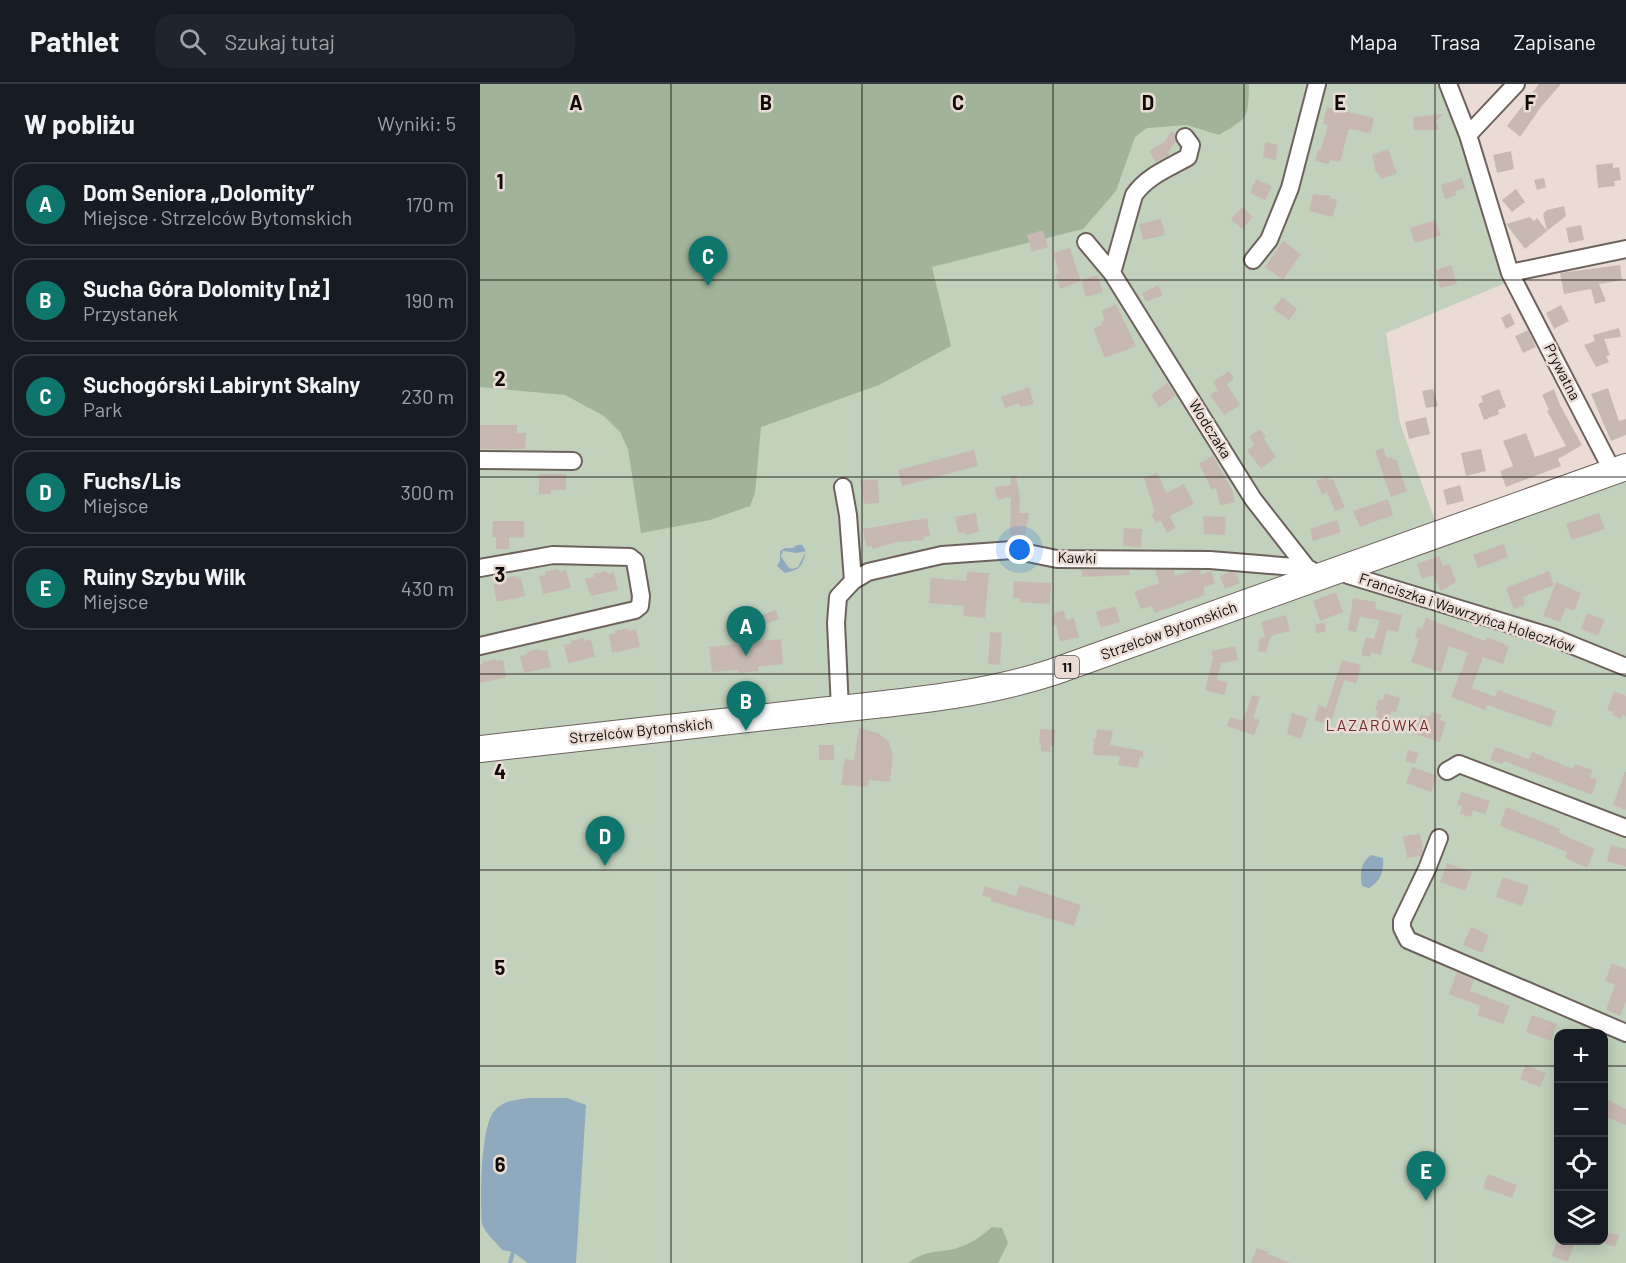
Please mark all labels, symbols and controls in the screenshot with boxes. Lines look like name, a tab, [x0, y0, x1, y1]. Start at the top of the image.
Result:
search box	[155, 14, 575, 68]
text: Pathlet	[30, 24, 119, 58]
icon: search	[176, 25, 209, 58]
text: Szukaj tutaj	[224, 28, 335, 54]
text: Mapa	[1350, 29, 1398, 54]
text: Trasa	[1431, 29, 1481, 54]
text: Zapisane	[1514, 29, 1596, 54]
text: A	[569, 90, 583, 114]
text: B	[760, 90, 772, 114]
text: C	[952, 90, 964, 114]
text: D	[1142, 90, 1154, 114]
text: E	[1334, 90, 1346, 114]
text: F	[1524, 90, 1536, 114]
text: W pobliżu	[24, 108, 135, 139]
text: Wyniki: 5	[377, 111, 456, 135]
text: 1	[496, 169, 504, 193]
text: Dom Seniora „Dolomity”	[83, 179, 314, 205]
text: A	[39, 192, 52, 216]
text: 170 m	[406, 192, 454, 216]
text: Miejsce · Strzelców Bytomskich	[83, 205, 352, 229]
pin: C	[688, 236, 728, 286]
text: Sucha Góra Dolomity [nż]	[83, 275, 330, 301]
text: B	[39, 288, 52, 312]
text: 190 m	[405, 288, 454, 312]
text: Przystanek	[83, 301, 178, 325]
street label: Prywatna	[1541, 340, 1585, 403]
text: 2	[494, 366, 506, 390]
text: Suchogórski Labirynt Skalny	[83, 371, 360, 397]
text: C	[39, 384, 52, 408]
text: 230 m	[401, 384, 454, 408]
street label: Wodczaka	[1186, 396, 1236, 461]
text: Park	[83, 397, 122, 421]
text: Fuchs/Lis	[83, 467, 181, 493]
text: D	[39, 480, 52, 504]
text: 300 m	[401, 480, 454, 504]
text: Miejsce	[83, 493, 149, 517]
your location	[1005, 535, 1034, 564]
street label: Kawki	[1057, 547, 1097, 567]
text: 3	[495, 562, 505, 586]
text: Ruiny Szybu Wilk	[83, 563, 246, 589]
street label: Franciszka i Wawrzyńca Holeczków	[1357, 569, 1578, 656]
text: E	[40, 576, 51, 600]
text: 430 m	[401, 576, 454, 600]
text: Miejsce	[83, 589, 149, 613]
street label: Strzelców Bytomskich	[1098, 597, 1239, 663]
pin: A	[726, 606, 766, 656]
road number: 11	[1055, 656, 1079, 678]
pin: B	[726, 682, 766, 731]
street label: Strzelców Bytomskich	[569, 714, 713, 746]
district label: LAZARÓWKA	[1326, 715, 1430, 734]
text: 4	[494, 759, 506, 783]
pin: D	[586, 816, 624, 866]
text: 5	[495, 955, 506, 979]
map controls	[1554, 1029, 1608, 1245]
button: +	[1554, 1029, 1608, 1083]
button: −	[1554, 1083, 1608, 1137]
button: locate	[1554, 1137, 1608, 1191]
text: 6	[495, 1152, 506, 1176]
pin: E	[1406, 1152, 1446, 1201]
button: layers	[1554, 1191, 1608, 1245]

